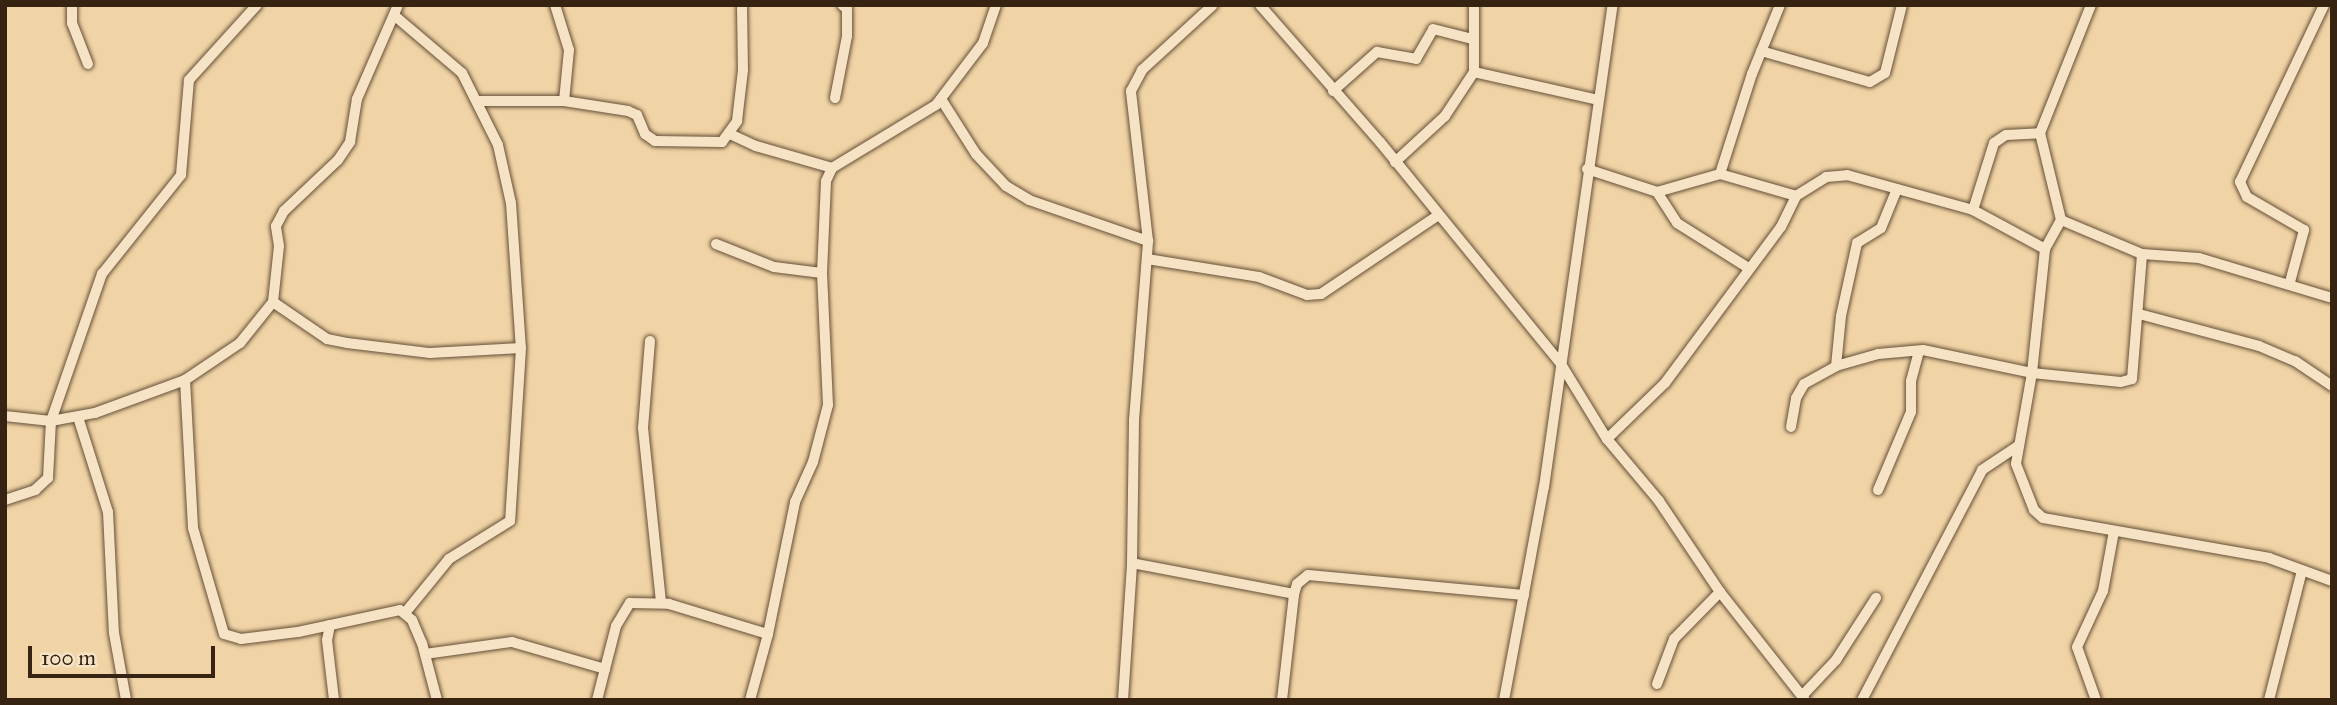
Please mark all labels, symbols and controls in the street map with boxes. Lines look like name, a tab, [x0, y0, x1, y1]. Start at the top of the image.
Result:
scale bar	[32, 632, 219, 676]
text: 100 m	[41, 645, 96, 671]

